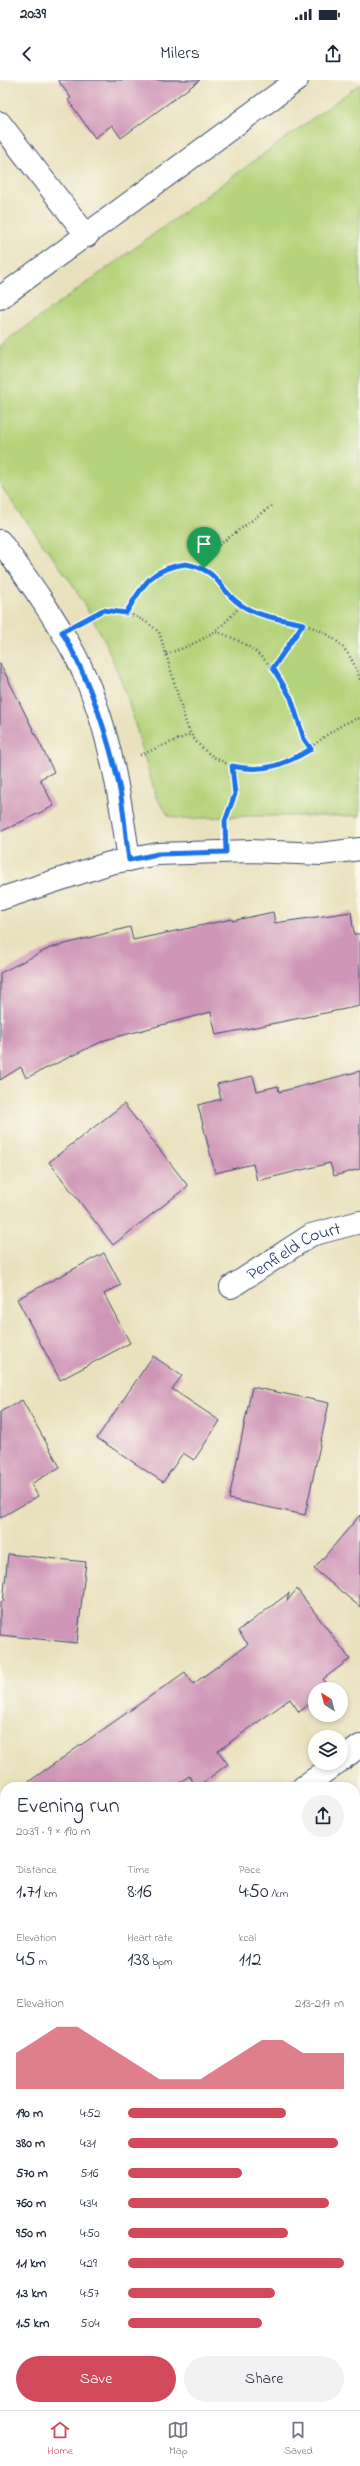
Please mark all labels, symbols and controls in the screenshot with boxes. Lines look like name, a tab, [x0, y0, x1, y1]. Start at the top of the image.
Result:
text: 20:39	[20, 3, 46, 25]
text: Milers	[160, 41, 200, 67]
icon: back	[16, 43, 38, 65]
icon: share	[322, 43, 344, 65]
pin	[187, 527, 221, 568]
icon: arrive	[193, 533, 215, 555]
street label: Penfield Court	[242, 1217, 344, 1288]
north arrow	[308, 1682, 348, 1722]
map controls	[308, 1682, 348, 1770]
button: layers	[308, 1730, 348, 1770]
text: Evening run	[16, 1791, 120, 1823]
button: share	[302, 1795, 344, 1837]
text: 20:39 · 9 × 190 m	[16, 1822, 91, 1841]
text: Distance	[16, 1862, 57, 1878]
text: Time	[127, 1862, 149, 1878]
text: Pace	[239, 1862, 260, 1878]
text: 1.71	[16, 1878, 41, 1907]
text: 8:16	[127, 1878, 152, 1907]
text: 4:50	[239, 1878, 269, 1907]
text: km	[41, 1886, 57, 1902]
text: /km	[269, 1886, 288, 1902]
text: Elevation	[16, 1930, 56, 1946]
text: Heart rate	[127, 1930, 172, 1946]
text: kcal	[239, 1930, 256, 1946]
text: 45	[16, 1946, 36, 1975]
text: 138	[127, 1946, 149, 1975]
text: 112	[239, 1946, 261, 1975]
text: m	[36, 1954, 47, 1970]
text: bpm	[149, 1954, 173, 1970]
text: Elevation	[16, 1994, 64, 2013]
text: 213–217 m	[295, 1994, 344, 2013]
text: 190 m	[16, 2104, 43, 2123]
text: 4:52	[80, 2104, 100, 2123]
text: 380 m	[16, 2134, 45, 2153]
text: 4:31	[80, 2134, 96, 2153]
text: 570 m	[16, 2164, 48, 2183]
text: 5:16	[80, 2164, 98, 2183]
text: 760 m	[16, 2194, 46, 2213]
text: 4:34	[80, 2194, 97, 2213]
text: 950 m	[16, 2224, 46, 2243]
text: 4:50	[80, 2224, 100, 2243]
text: 1.1 km	[16, 2254, 46, 2273]
text: 4:29	[80, 2254, 97, 2273]
text: 1.3 km	[16, 2284, 47, 2303]
text: 4:57	[80, 2284, 99, 2303]
text: 1.5 km	[16, 2314, 49, 2333]
text: 5:04	[80, 2314, 100, 2333]
button: Save	[16, 2356, 176, 2402]
button: Share	[184, 2356, 344, 2402]
tab: Home	[47, 2419, 73, 2459]
tab: Map	[167, 2419, 189, 2459]
tab: Saved	[284, 2419, 313, 2459]

